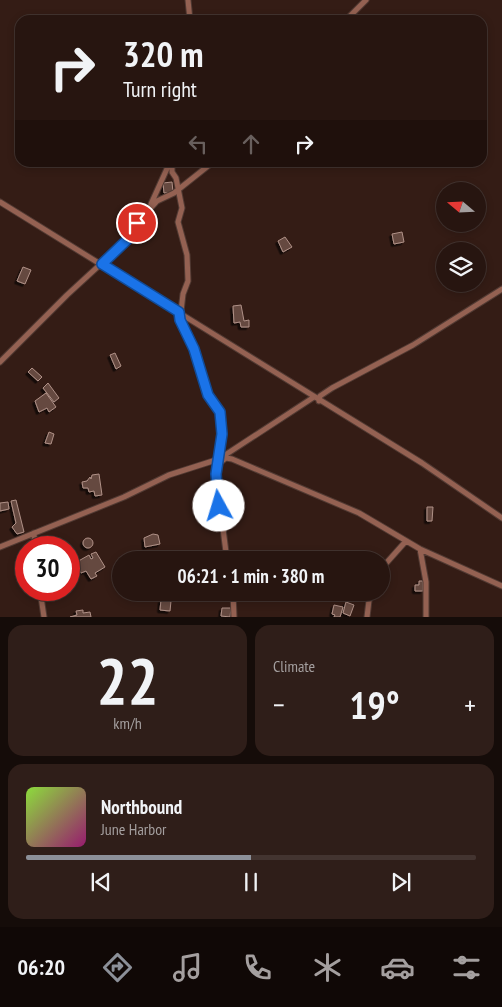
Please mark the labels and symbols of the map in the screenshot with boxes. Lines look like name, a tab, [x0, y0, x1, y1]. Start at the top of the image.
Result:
north arrow	[436, 182, 486, 232]
pin	[116, 202, 158, 244]
position arrow	[192, 479, 244, 531]
speed limit sign: 30	[15, 536, 80, 601]

